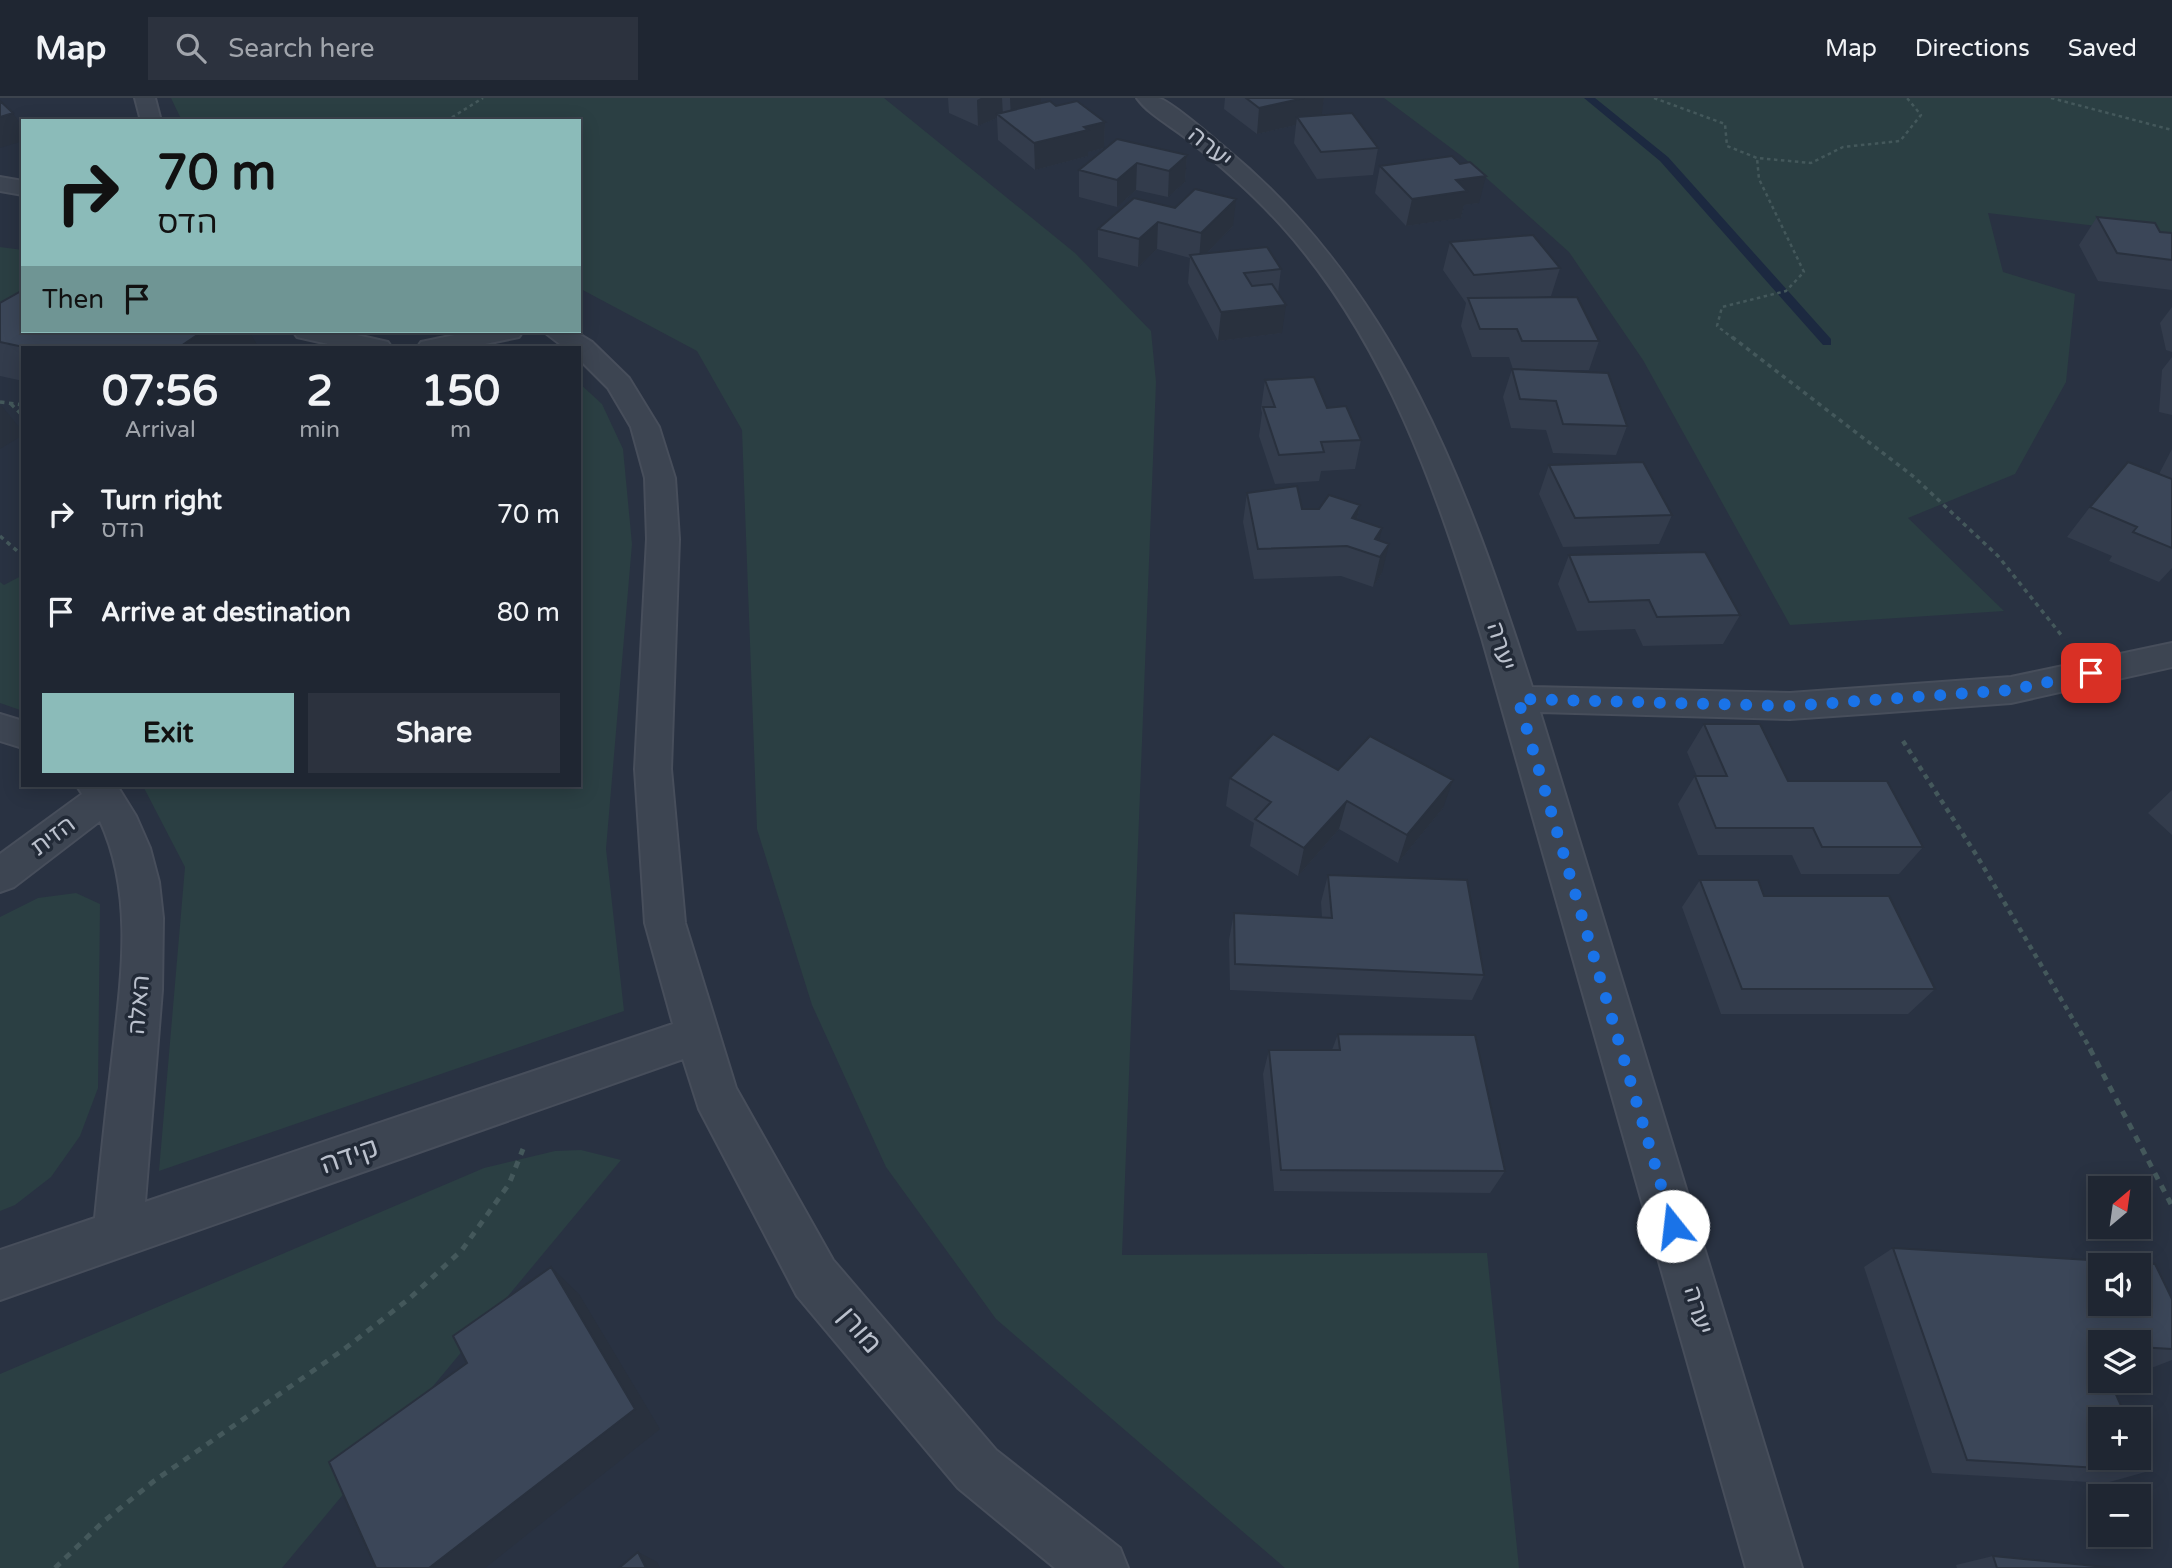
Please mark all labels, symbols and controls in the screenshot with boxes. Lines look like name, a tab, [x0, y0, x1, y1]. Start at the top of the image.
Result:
search box	[148, 17, 638, 80]
text: Map	[35, 29, 106, 68]
icon: search	[172, 29, 210, 67]
text: Search here	[228, 33, 374, 64]
text: Map	[1825, 34, 1877, 63]
text: Directions	[1915, 34, 2030, 63]
text: Saved	[2068, 34, 2137, 63]
street label: יערה	[1182, 120, 1238, 174]
text: 70 m	[157, 144, 276, 203]
icon: right	[42, 147, 133, 238]
text: הדס	[157, 204, 218, 242]
icon: arrive	[118, 280, 156, 318]
text: Then	[42, 284, 104, 315]
text: 07:56	[102, 366, 218, 417]
text: 2	[306, 366, 333, 417]
text: 150	[421, 366, 500, 417]
text: Arrival	[125, 416, 196, 444]
text: min	[299, 416, 340, 444]
text: m	[450, 416, 471, 444]
text: Turn right	[101, 485, 222, 516]
icon: right	[42, 495, 80, 533]
text: 70 m	[497, 499, 560, 530]
text: הדס	[101, 516, 145, 544]
icon: arrive	[42, 593, 80, 631]
text: Arrive at destination	[101, 597, 351, 628]
text: 80 m	[497, 597, 560, 628]
street label: יערה	[1480, 618, 1522, 674]
pin	[2061, 643, 2121, 703]
icon: arrive	[2072, 654, 2110, 692]
button: Exit	[42, 693, 294, 773]
button: Share	[308, 693, 560, 773]
street label: הזית	[25, 810, 81, 862]
street label: האלה	[122, 974, 156, 1036]
street label: קידה	[315, 1130, 383, 1182]
north arrow	[2088, 1176, 2151, 1239]
map controls	[2088, 1176, 2151, 1547]
position arrow	[1636, 1189, 1710, 1263]
button: sound	[2088, 1253, 2151, 1316]
street label: יערה	[1677, 1282, 1719, 1338]
street label: מורן	[831, 1300, 889, 1360]
button: layers	[2088, 1330, 2151, 1393]
button: +	[2088, 1407, 2151, 1470]
button: −	[2088, 1484, 2151, 1547]

